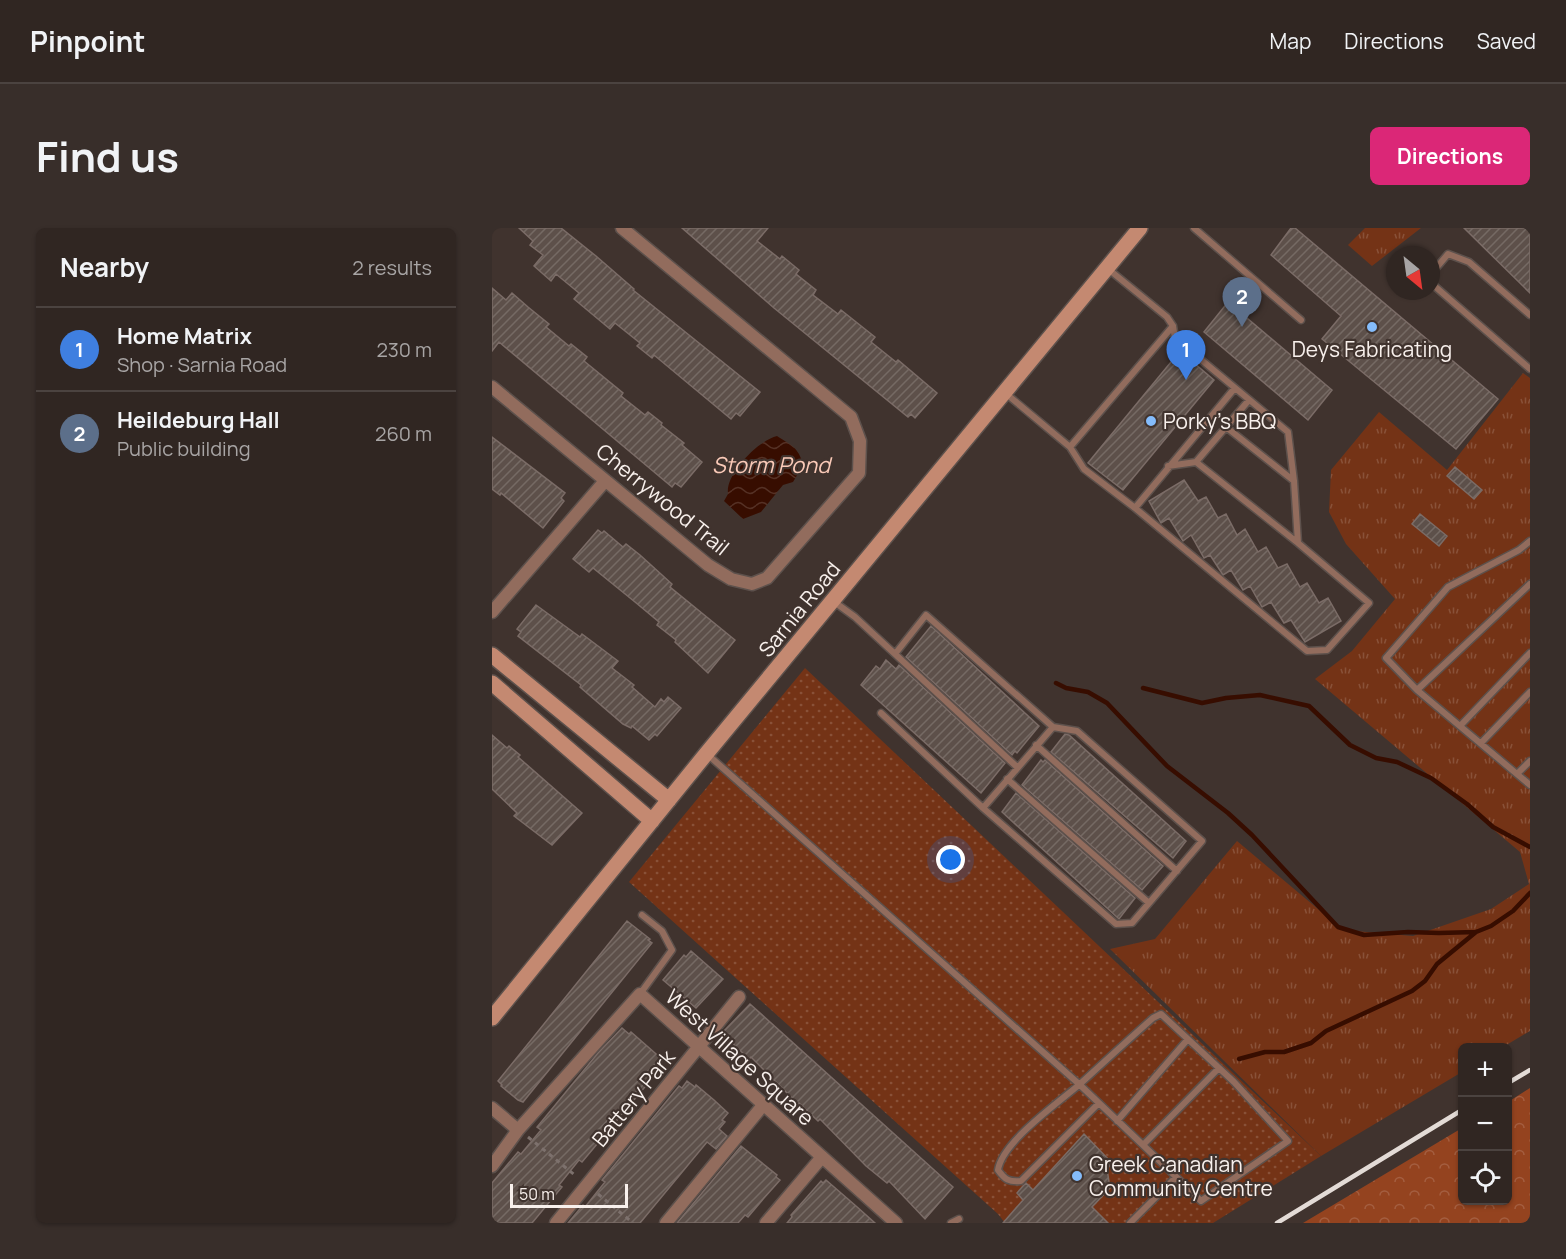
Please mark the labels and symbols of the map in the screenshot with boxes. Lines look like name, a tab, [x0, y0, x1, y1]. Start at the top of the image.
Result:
north arrow	[1386, 246, 1440, 300]
pin: 2	[1222, 278, 1262, 327]
marker: Deys Fabricating	[1365, 320, 1379, 334]
pin: 1	[1166, 330, 1206, 380]
place label: Deys Fabricating	[1292, 335, 1452, 363]
place label: Porky's BBQ	[1163, 407, 1276, 435]
marker: Porky's BBQ	[1144, 414, 1158, 428]
street label: Cherrywood Trail	[591, 437, 735, 561]
water label: Storm Pond	[712, 450, 833, 480]
street label: Sarnia Road	[752, 555, 846, 663]
your location	[936, 845, 965, 874]
street label: West Village Square	[660, 983, 820, 1131]
street label: Battery Park	[585, 1043, 681, 1152]
place label: Greek Canadian Community Centre	[1089, 1150, 1273, 1202]
marker: Greek Canadian Community Centre	[1070, 1169, 1084, 1183]
scale bar	[510, 1181, 628, 1208]

